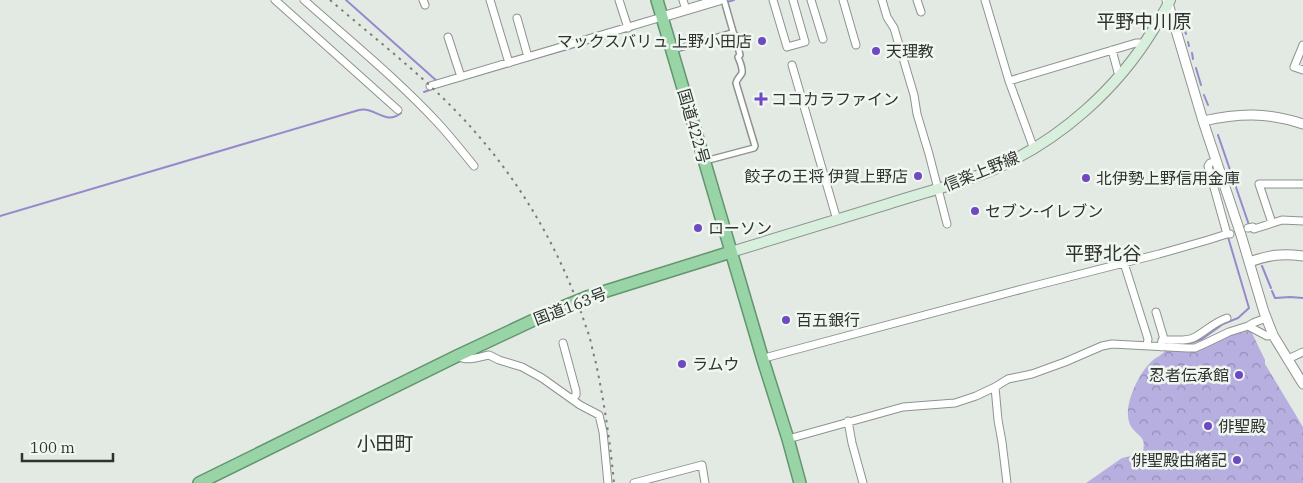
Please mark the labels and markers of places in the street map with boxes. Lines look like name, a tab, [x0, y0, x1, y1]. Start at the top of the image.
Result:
place label: マックスバリュ 上野小田店	[557, 31, 752, 51]
marker: マックスバリュ 上野小田店	[756, 35, 768, 47]
place label: 天理教	[886, 41, 934, 61]
marker: 天理教	[870, 45, 882, 57]
place label: ココカラファイン	[771, 89, 899, 109]
marker: ココカラファイン	[755, 93, 767, 105]
place label: 餃子の王将 伊賀上野店	[744, 166, 908, 186]
place label: 北伊勢上野信用金庫	[1096, 168, 1240, 188]
marker: 餃子の王将 伊賀上野店	[912, 170, 924, 182]
marker: 北伊勢上野信用金庫	[1080, 172, 1092, 184]
place label: セブン-イレブン	[985, 201, 1103, 221]
marker: セブン-イレブン	[969, 205, 981, 217]
place label: ローソン	[708, 218, 772, 238]
marker: ローソン	[692, 222, 704, 234]
place label: 百五銀行	[796, 310, 860, 330]
marker: 百五銀行	[780, 314, 792, 326]
place label: ラムウ	[692, 354, 740, 374]
marker: ラムウ	[676, 358, 688, 370]
place label: 忍者伝承館	[1149, 365, 1229, 385]
marker: 忍者伝承館	[1233, 369, 1245, 381]
place label: 俳聖殿	[1218, 416, 1266, 436]
marker: 俳聖殿	[1202, 420, 1214, 432]
place label: 俳聖殿由緒記	[1131, 450, 1227, 470]
marker: 俳聖殿由緒記	[1231, 454, 1243, 466]

